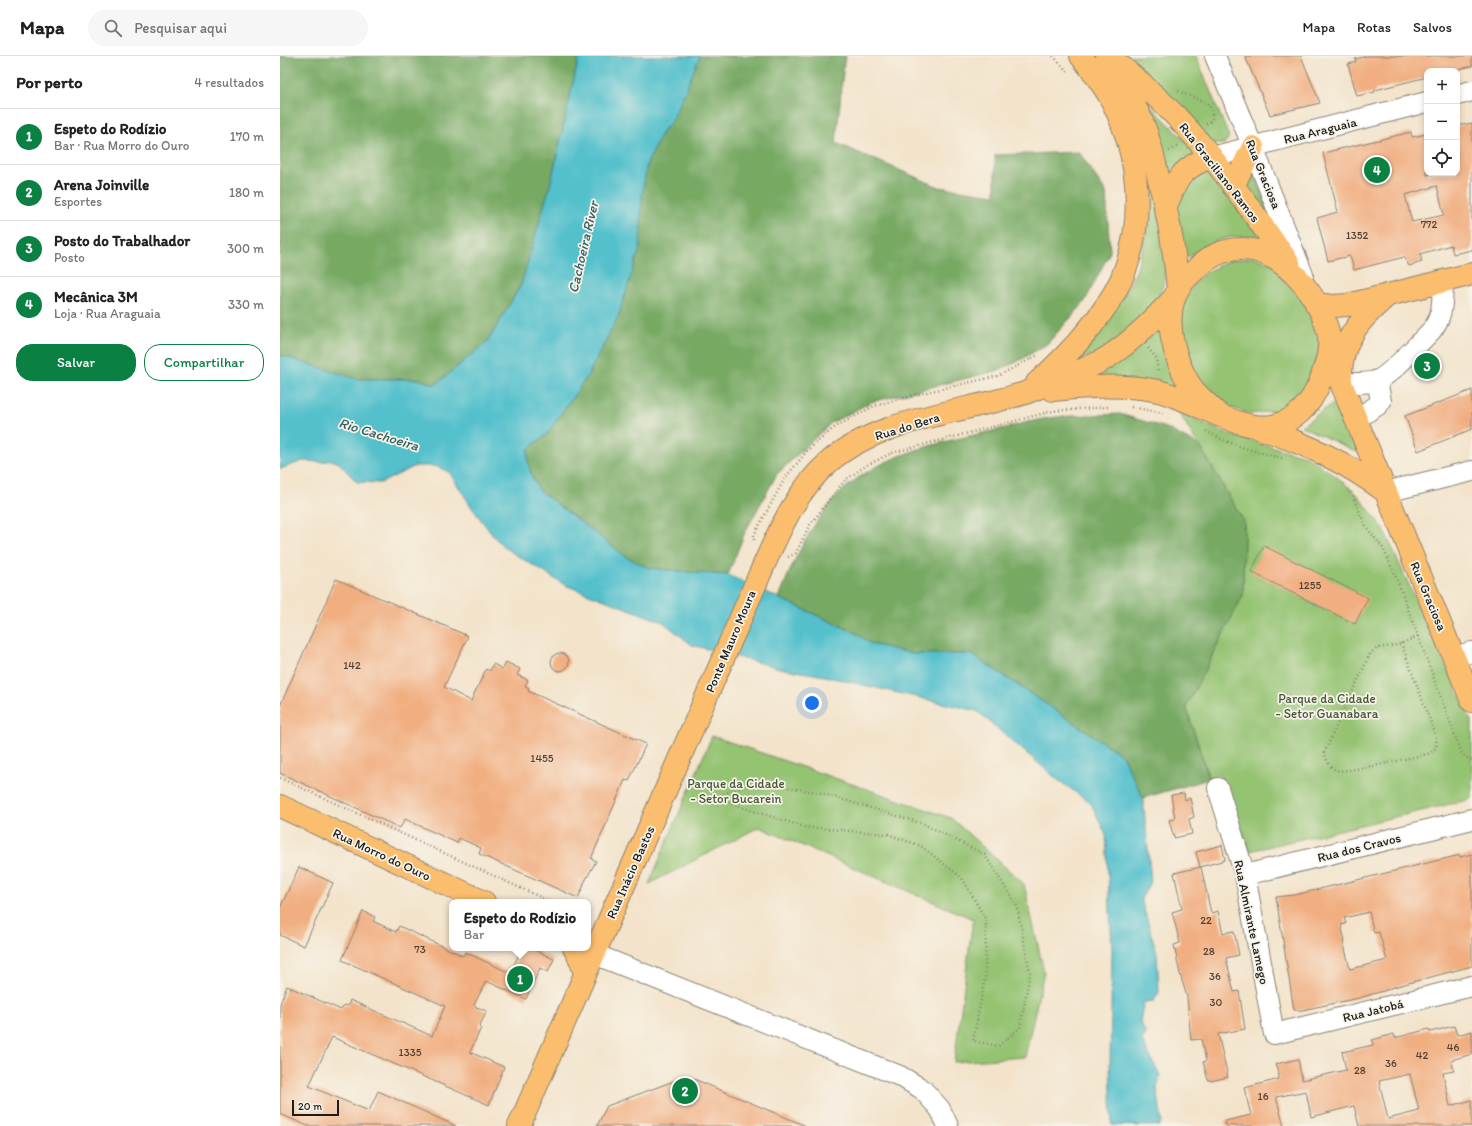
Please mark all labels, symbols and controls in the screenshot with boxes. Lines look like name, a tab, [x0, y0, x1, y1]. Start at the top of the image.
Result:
search box	[88, 10, 368, 46]
text: Mapa	[20, 16, 64, 39]
icon: search	[102, 17, 124, 39]
text: Pesquisar aqui	[134, 19, 227, 37]
text: Mapa	[1303, 19, 1335, 36]
text: Rotas	[1357, 19, 1391, 36]
text: Salvos	[1413, 19, 1452, 36]
map controls	[1424, 68, 1460, 176]
button: +	[1424, 68, 1460, 104]
text: Por perto	[16, 72, 83, 92]
text: 4 resultados	[194, 75, 264, 90]
button: −	[1424, 104, 1460, 140]
street label: Rua Araguaia	[1282, 114, 1358, 147]
text: Espeto do Rodízio	[54, 120, 166, 138]
street label: Rua Graciliano Ramos	[1176, 120, 1263, 225]
text: 1	[26, 129, 32, 144]
text: 170 m	[230, 129, 264, 144]
street label: Rua Graciosa	[1243, 137, 1284, 211]
text: Bar · Rua Morro do Ouro	[54, 138, 189, 153]
button: locate	[1424, 140, 1460, 176]
pin: 4	[1364, 155, 1390, 185]
text: Arena Joinville	[54, 176, 149, 194]
text: 2	[26, 185, 32, 200]
text: 180 m	[229, 185, 264, 200]
text: Esportes	[54, 194, 102, 209]
water label: Cachoeira River	[565, 198, 603, 295]
house number: 772	[1421, 218, 1438, 231]
house number: 1352	[1346, 229, 1369, 242]
text: Posto do Trabalhador	[54, 232, 190, 250]
text: 3	[25, 241, 33, 256]
text: 300 m	[227, 241, 264, 256]
text: Posto	[54, 250, 85, 265]
text: Mecânica 3M	[54, 288, 138, 306]
text: 4	[25, 297, 33, 312]
text: 330 m	[228, 297, 264, 312]
text: Loja · Rua Araguaia	[54, 306, 161, 321]
button: Salvar	[16, 344, 136, 381]
button: Compartilhar	[144, 344, 264, 381]
pin: 3	[1414, 351, 1440, 381]
street label: Rua do Bera	[873, 409, 942, 443]
water label: Rio Cachoeira	[337, 414, 421, 455]
street label: Rua Graciosa	[1407, 559, 1450, 633]
house number: 1255	[1299, 579, 1321, 592]
street label: Ponte Mauro Moura	[702, 587, 759, 695]
house number: 142	[343, 659, 361, 672]
park label: Parque da Cidade - Setor Guanabara	[1276, 691, 1379, 721]
your location	[802, 693, 822, 713]
house number: 1455	[530, 752, 554, 765]
park label: Parque da Cidade - Setor Bucarein	[687, 776, 785, 806]
street label: Rua Inácio Bastos	[603, 823, 658, 921]
street label: Rua Morro do Ouro	[331, 825, 433, 884]
street label: Rua dos Cravos	[1316, 830, 1403, 865]
street label: Rua Almirante Lamego	[1231, 858, 1272, 986]
popup	[449, 899, 591, 951]
text: Espeto do Rodízio	[464, 909, 576, 927]
house number: 22	[1200, 914, 1212, 927]
text: Bar	[464, 927, 484, 942]
house number: 73	[414, 943, 426, 956]
house number: 28	[1203, 945, 1215, 958]
pin: 1	[507, 964, 533, 994]
house number: 36	[1209, 970, 1221, 983]
house number: 30	[1210, 996, 1223, 1009]
street label: Rua Jatobá	[1341, 996, 1405, 1025]
house number: 46	[1447, 1041, 1459, 1054]
house number: 1335	[399, 1046, 422, 1059]
house number: 42	[1416, 1049, 1428, 1062]
house number: 36	[1385, 1057, 1397, 1070]
house number: 28	[1354, 1064, 1366, 1077]
pin: 2	[672, 1076, 698, 1106]
house number: 16	[1258, 1090, 1269, 1103]
scale bar	[292, 1098, 339, 1117]
text: 20 m	[298, 1100, 322, 1113]

